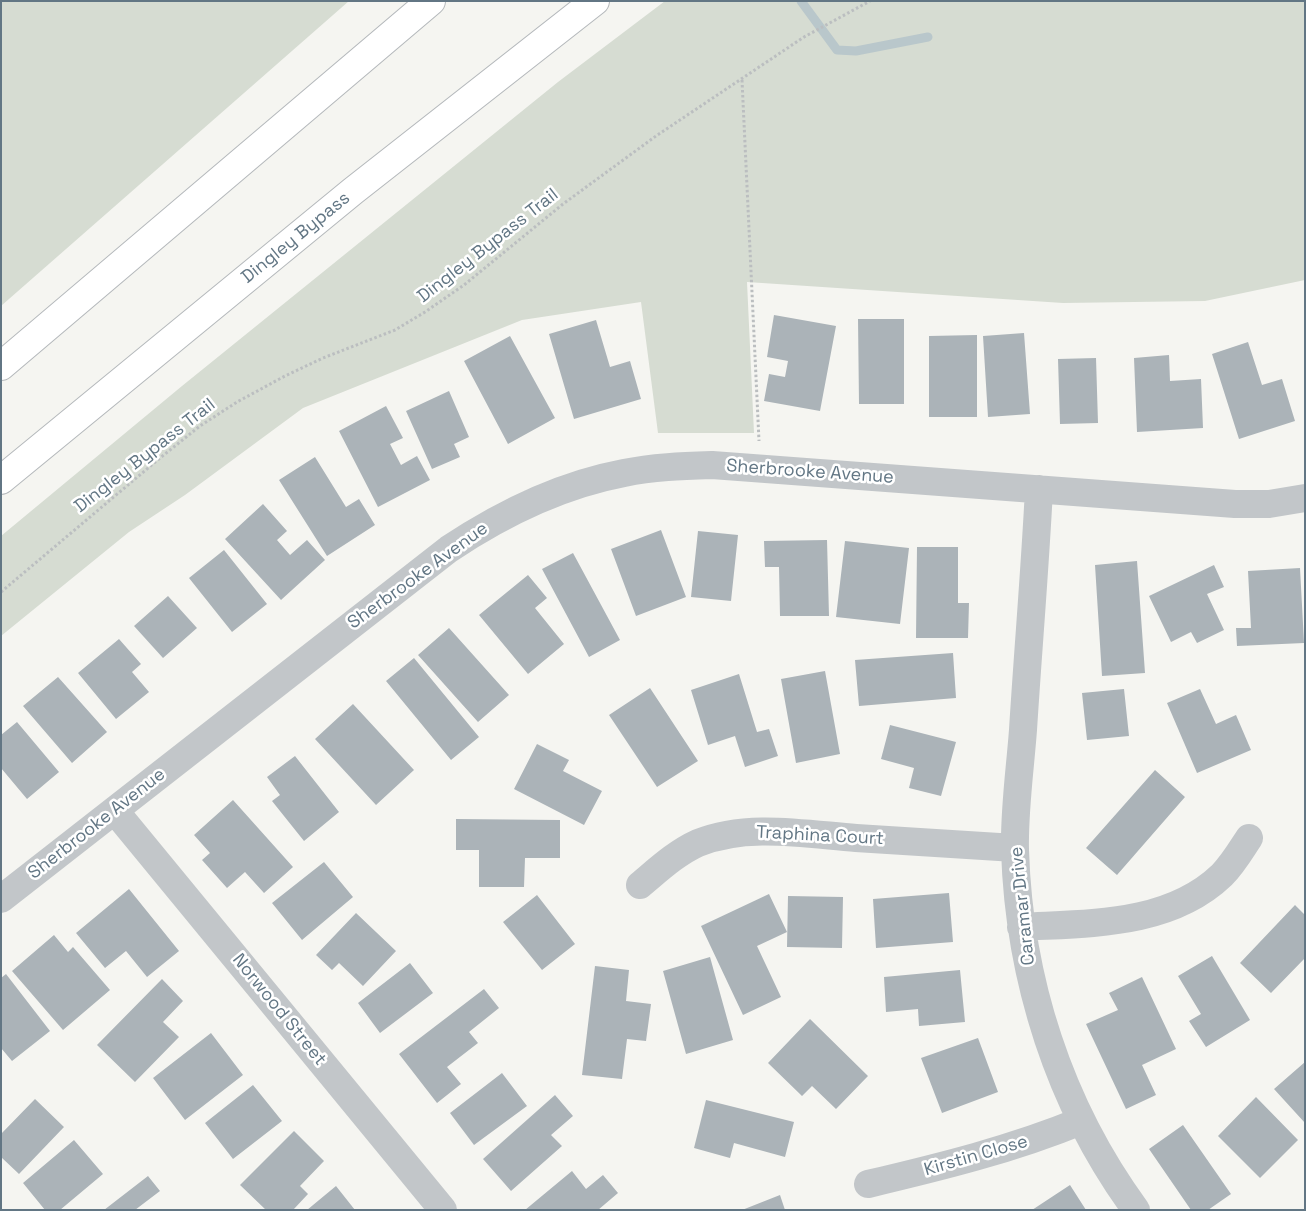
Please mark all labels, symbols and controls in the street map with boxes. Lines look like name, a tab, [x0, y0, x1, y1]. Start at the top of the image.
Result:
street label: Dingley Bypass Trail	[413, 184, 563, 308]
street label: Dingley Bypass	[237, 188, 355, 288]
street label: Dingley Bypass Trail	[70, 394, 220, 518]
street label: Sherbrooke Avenue	[726, 455, 894, 489]
street label: Sherbrooke Avenue	[344, 518, 492, 634]
street label: Sherbrooke Avenue	[24, 764, 170, 884]
street label: Traphina Court	[756, 822, 884, 850]
street label: Caramar Drive	[1006, 846, 1040, 966]
street label: Norwood Street	[227, 950, 331, 1070]
street label: Kirstin Close	[922, 1131, 1030, 1181]

